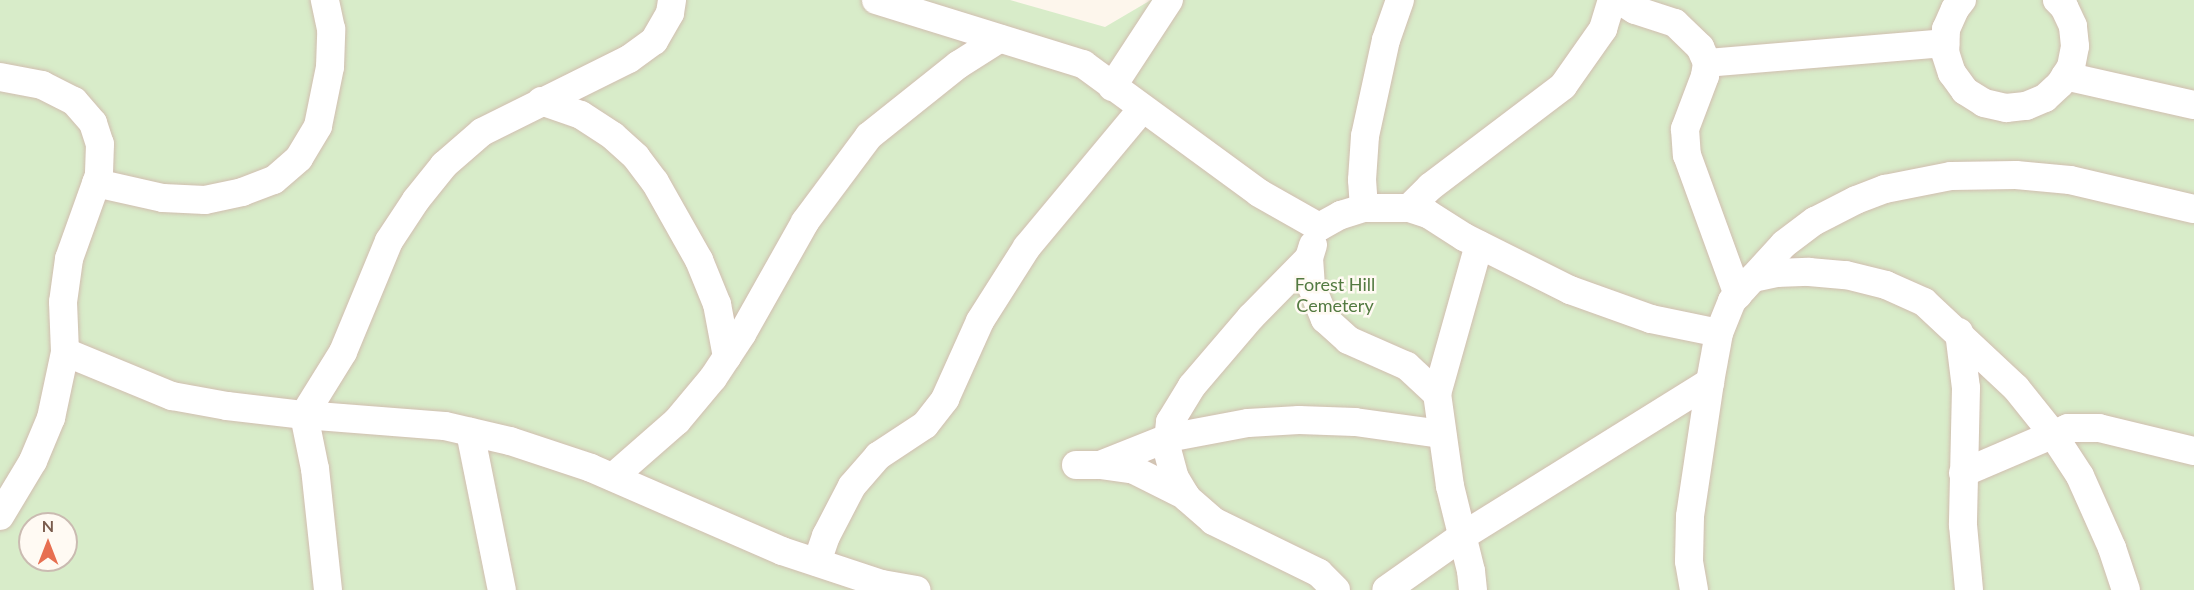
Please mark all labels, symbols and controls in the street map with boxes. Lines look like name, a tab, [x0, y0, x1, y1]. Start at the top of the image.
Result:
park label: Forest Hill Cemetery	[1295, 274, 1375, 316]
north arrow	[18, 512, 78, 572]
text: N	[42, 516, 54, 535]

